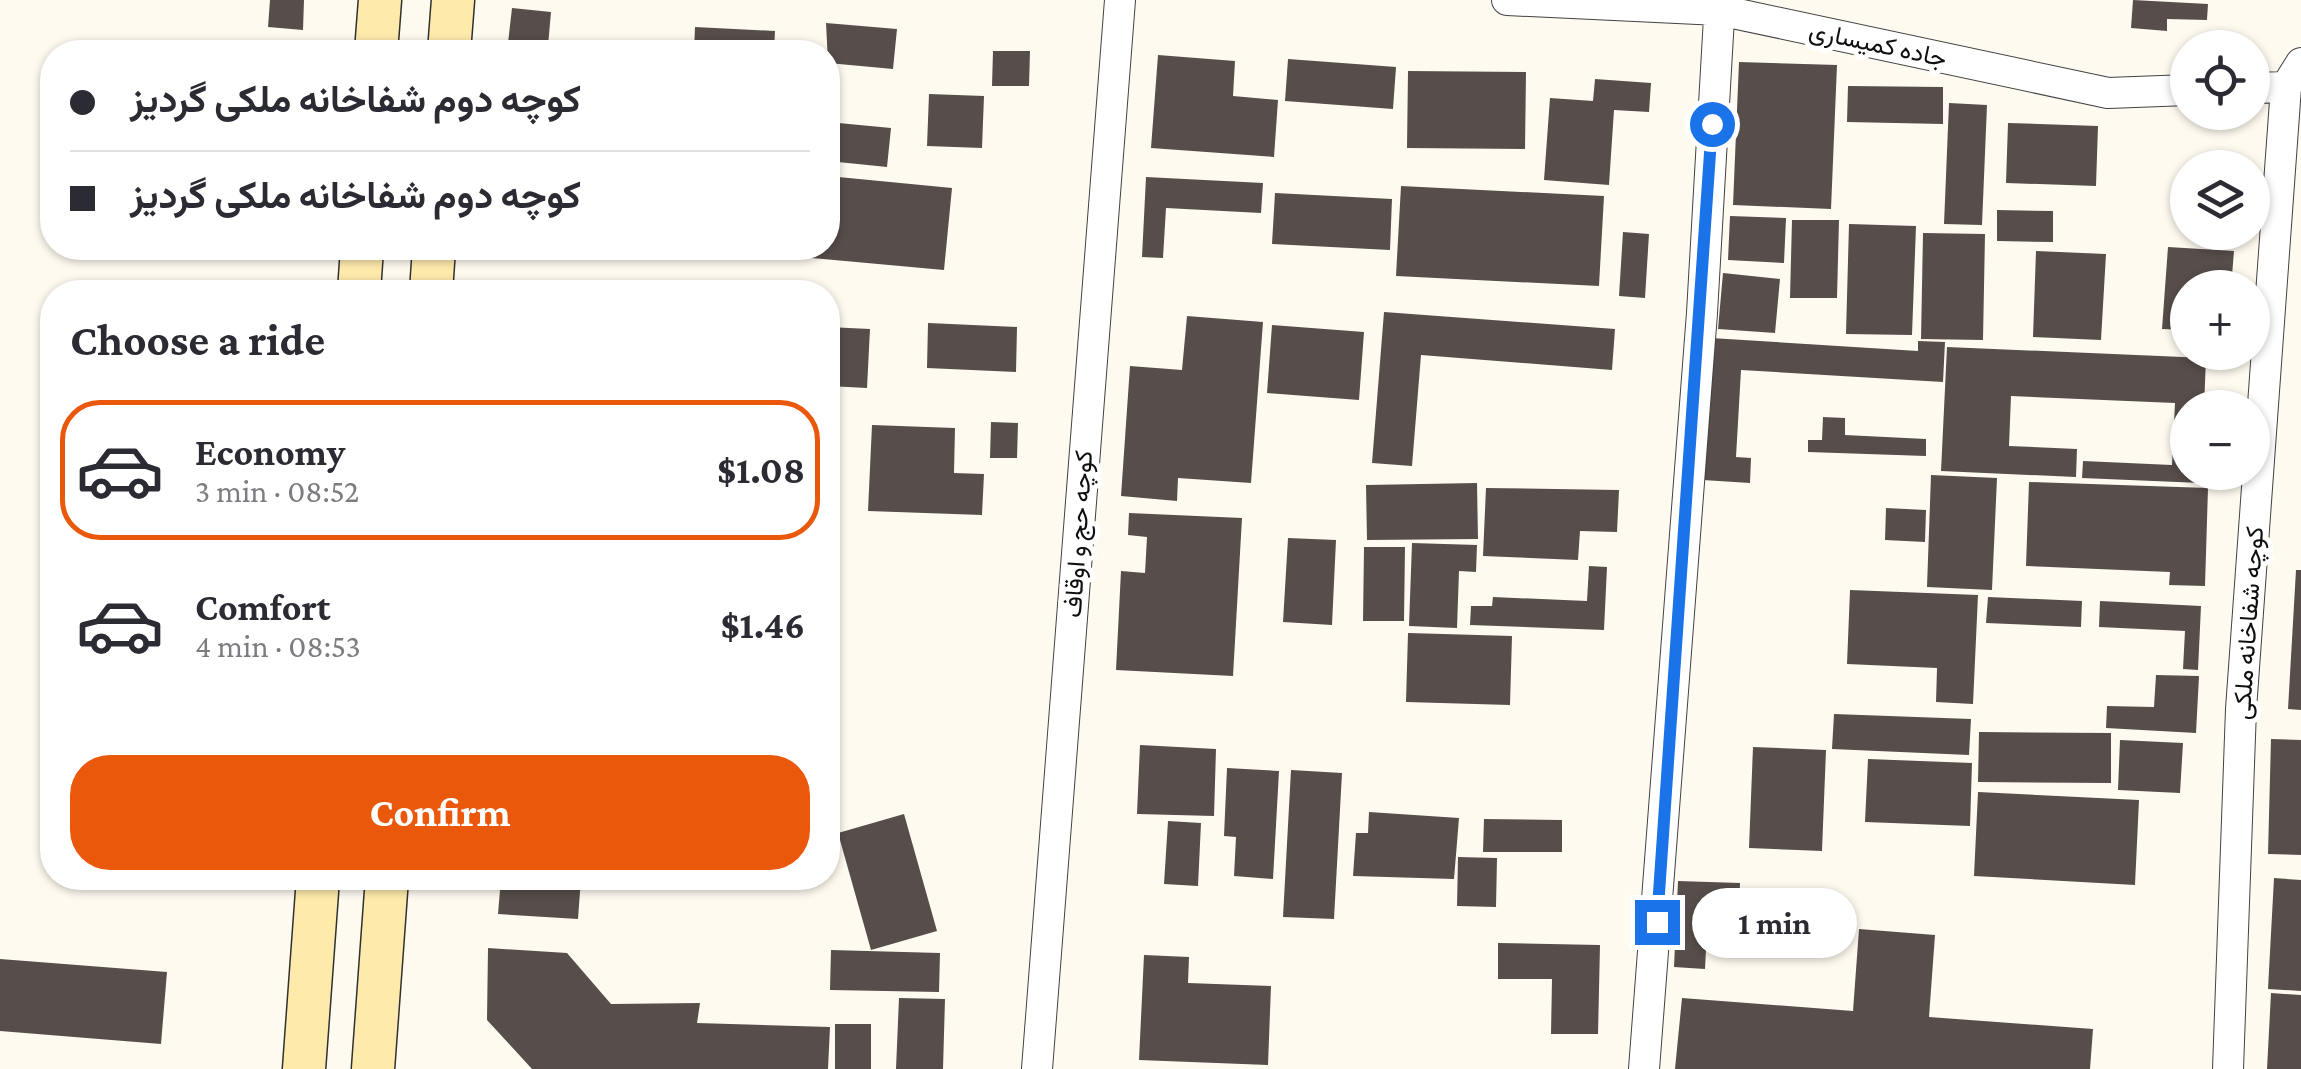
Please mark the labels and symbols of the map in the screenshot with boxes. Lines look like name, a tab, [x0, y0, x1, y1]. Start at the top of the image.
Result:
street label: جاده کمیساری	[1806, 16, 1949, 74]
route start	[1690, 102, 1735, 147]
street label: کوچه حج و اوقاف	[1059, 449, 1101, 619]
street label: کوچه شفاخانه ملکی	[2228, 525, 2271, 721]
callout: 1 min	[1692, 887, 1857, 957]
route end	[1635, 900, 1680, 945]

